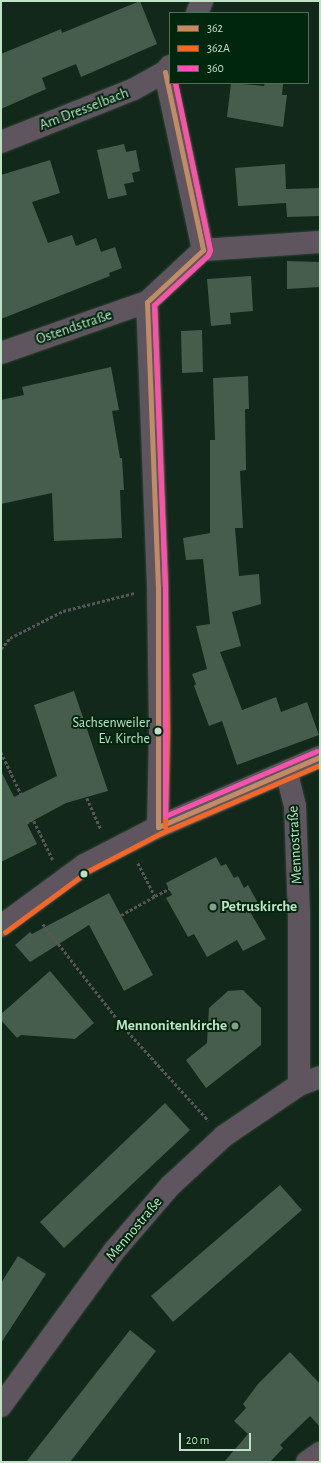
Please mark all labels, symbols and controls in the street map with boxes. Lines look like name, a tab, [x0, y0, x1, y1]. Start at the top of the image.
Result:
legend	[169, 12, 309, 84]
text: 362	[207, 22, 223, 34]
text: 362A	[207, 42, 230, 54]
text: 360	[207, 62, 224, 74]
street label: Am Dresselbach	[37, 84, 131, 134]
street label: Ostendstraße	[34, 306, 114, 348]
place label: Sachsenweiler Ev. Kirche	[72, 715, 150, 748]
marker: Sachsenweiler Ev. Kirche	[153, 726, 163, 736]
street label: Mennostraße	[284, 805, 306, 885]
unlabelled marker	[79, 869, 89, 879]
place label: Petruskirche	[221, 898, 297, 916]
marker: Petruskirche	[208, 902, 218, 912]
place label: Mennonitenkirche	[116, 1017, 227, 1035]
marker: Mennonitenkirche	[230, 1021, 240, 1031]
street label: Mennostraße	[102, 1193, 166, 1265]
scale bar	[181, 1425, 253, 1451]
text: 20 m	[186, 1434, 209, 1446]

